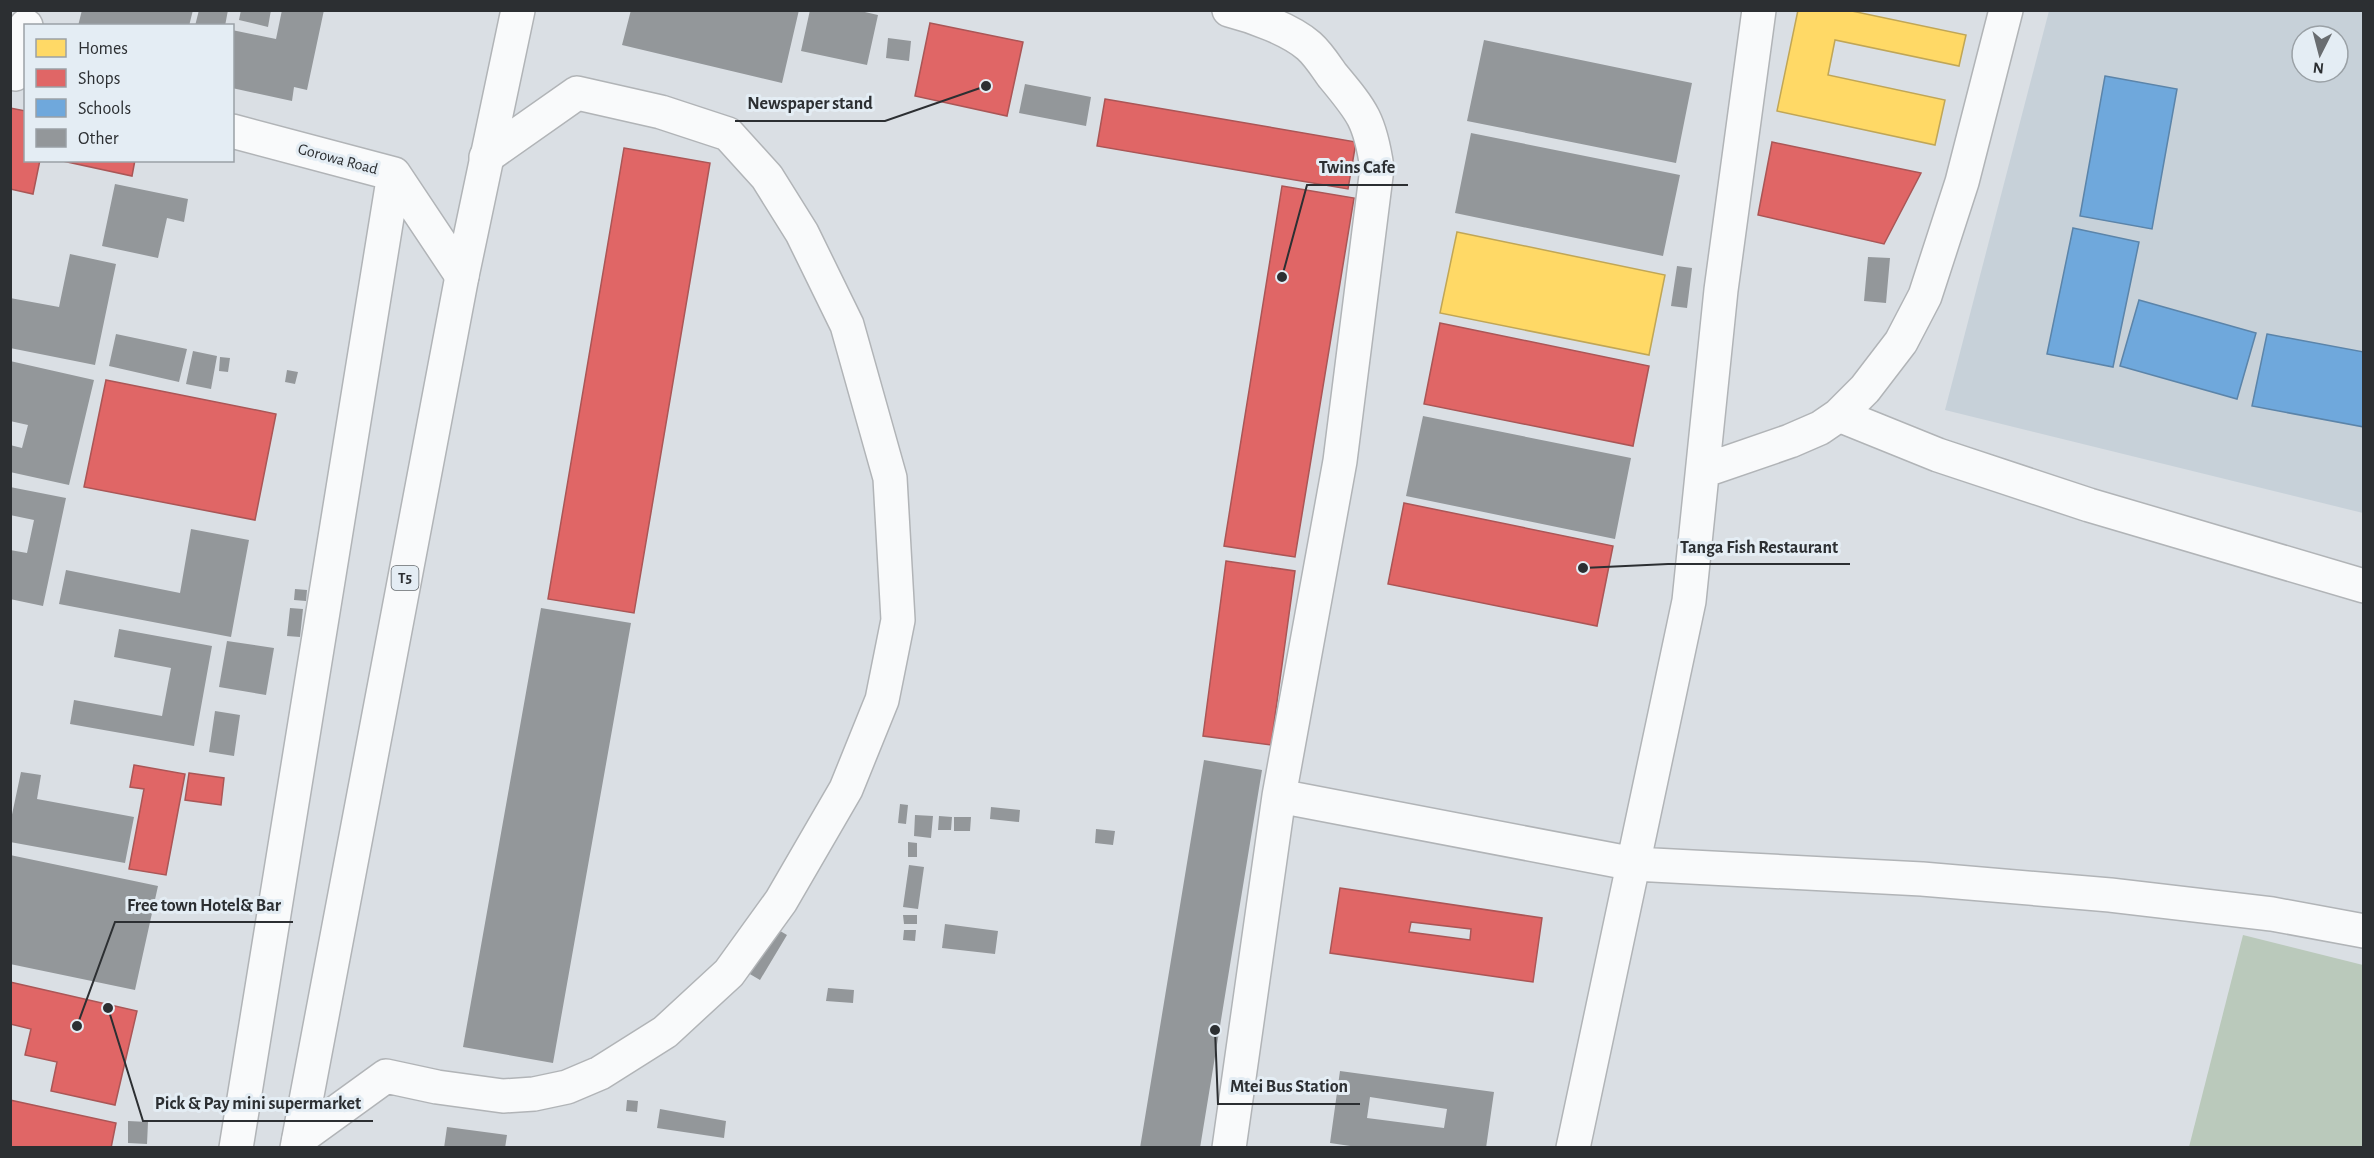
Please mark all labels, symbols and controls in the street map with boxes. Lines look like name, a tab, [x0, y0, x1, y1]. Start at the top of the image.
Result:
legend	[24, 24, 234, 162]
north arrow	[2290, 24, 2350, 84]
text: Homes	[78, 40, 128, 58]
text: N	[2312, 59, 2325, 76]
text: Shops	[78, 70, 120, 88]
callout: Newspaper stand	[735, 85, 885, 121]
text: Newspaper stand	[747, 95, 873, 113]
text: Schools	[78, 100, 131, 118]
text: Other	[78, 130, 119, 148]
street label: Gorowa Road	[296, 141, 380, 177]
callout: Twins Cafe	[1307, 149, 1408, 185]
text: Twins Cafe	[1319, 159, 1395, 177]
callout: Tanga Fish Restaurant	[1668, 528, 1850, 564]
text: Tanga Fish Restaurant	[1680, 539, 1838, 557]
road number: T5	[392, 566, 418, 590]
callout: Free town Hotel& Bar	[115, 886, 293, 922]
text: Free town Hotel& Bar	[127, 897, 282, 915]
callout: Mtei Bus Station	[1218, 1068, 1360, 1104]
text: Mtei Bus Station	[1230, 1078, 1348, 1096]
callout: Pick & Pay mini supermarket	[143, 1085, 373, 1121]
text: Pick & Pay mini supermarket	[155, 1095, 361, 1113]

